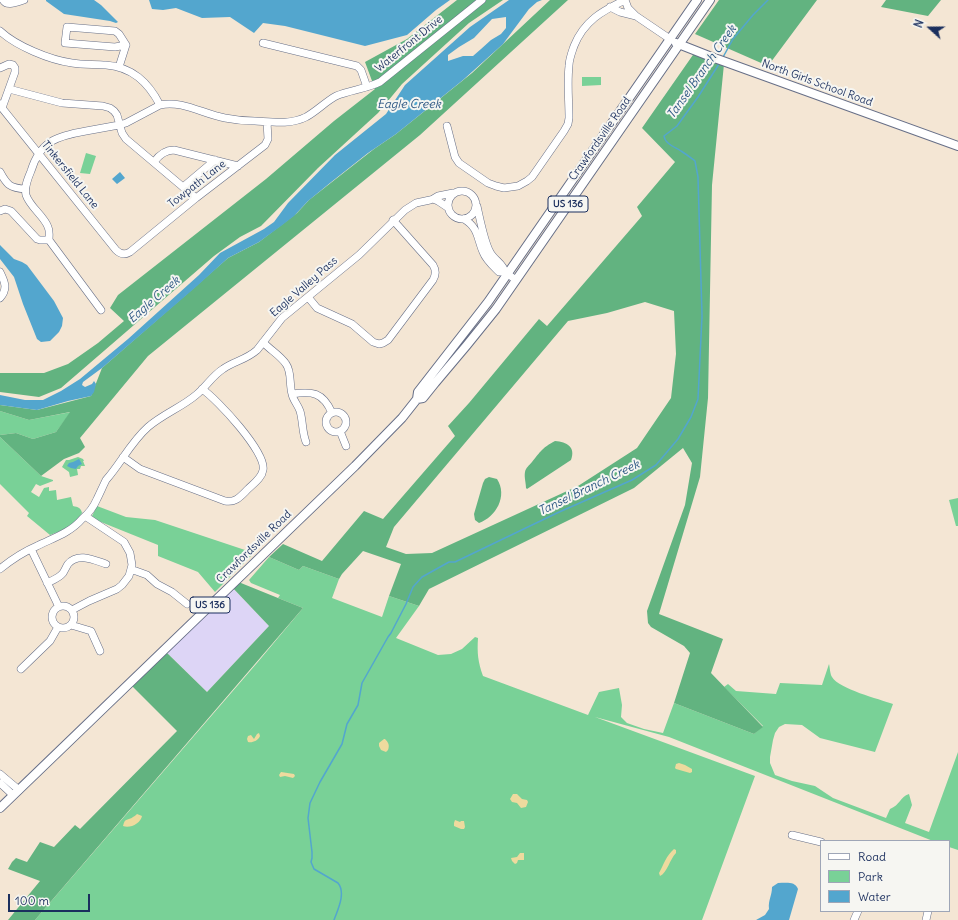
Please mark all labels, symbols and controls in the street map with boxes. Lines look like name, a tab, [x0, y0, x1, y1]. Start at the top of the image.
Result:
north arrow	[910, 8, 950, 48]
street label: Waterfront Drive	[373, 13, 445, 75]
text: N	[911, 18, 927, 30]
water label: Tansel Branch Creek	[664, 23, 740, 121]
street label: North Girls School Road	[760, 57, 874, 109]
street label: Crawfordsville Road	[566, 95, 634, 183]
water label: Eagle Creek	[377, 98, 441, 112]
street label: Tinkersfield Lane	[39, 138, 101, 212]
street label: Towpath Lane	[166, 157, 228, 211]
road number: US 136	[548, 196, 588, 212]
street label: Eagle Valley Pass	[268, 254, 340, 320]
water label: Eagle Creek	[125, 274, 183, 326]
water label: Tansel Branch Creek	[536, 457, 642, 519]
street label: Crawfordsville Road	[214, 508, 294, 586]
road number: US 136	[190, 597, 230, 613]
legend	[820, 840, 950, 912]
text: Road	[858, 849, 886, 864]
text: Park	[858, 869, 883, 884]
scale bar	[10, 886, 92, 912]
text: Water	[858, 889, 891, 904]
text: 100 m	[15, 893, 49, 908]

